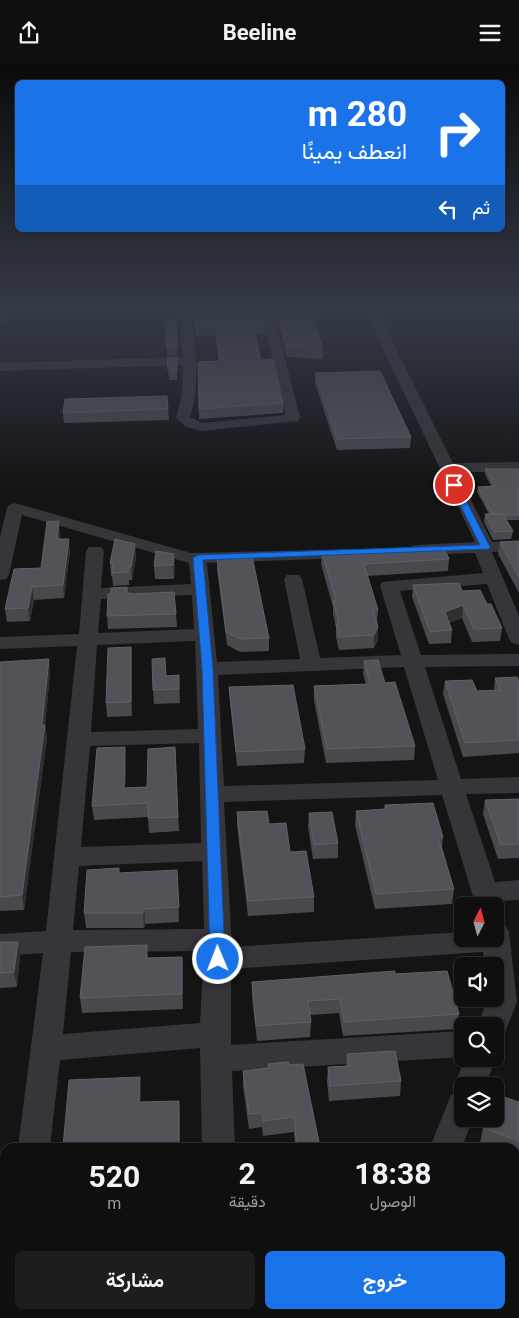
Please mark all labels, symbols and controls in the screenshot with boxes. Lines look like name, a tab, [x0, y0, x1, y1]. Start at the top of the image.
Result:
icon: share	[15, 19, 43, 47]
icon: menu	[476, 19, 504, 47]
text: Beeline	[223, 20, 296, 45]
text: 280 m	[308, 94, 407, 135]
icon: right	[425, 100, 490, 165]
text: انعطف يمينًا	[302, 139, 407, 164]
icon: left	[434, 195, 462, 223]
text: ثم	[472, 196, 490, 219]
pin	[433, 464, 475, 506]
icon: arrive	[440, 471, 468, 499]
north arrow	[454, 897, 504, 947]
map controls	[454, 897, 504, 1127]
position arrow	[191, 932, 243, 984]
button: sound	[454, 957, 504, 1007]
button: search	[454, 1017, 504, 1067]
button: layers	[454, 1077, 504, 1127]
text: 2	[239, 1156, 256, 1191]
text: 18:38	[354, 1156, 432, 1191]
text: 520	[89, 1159, 140, 1194]
text: دقيقة	[229, 1192, 266, 1211]
text: الوصول	[370, 1192, 416, 1211]
text: m	[107, 1194, 121, 1213]
button: مشاركة	[15, 1251, 255, 1309]
button: خروج	[265, 1251, 505, 1309]

